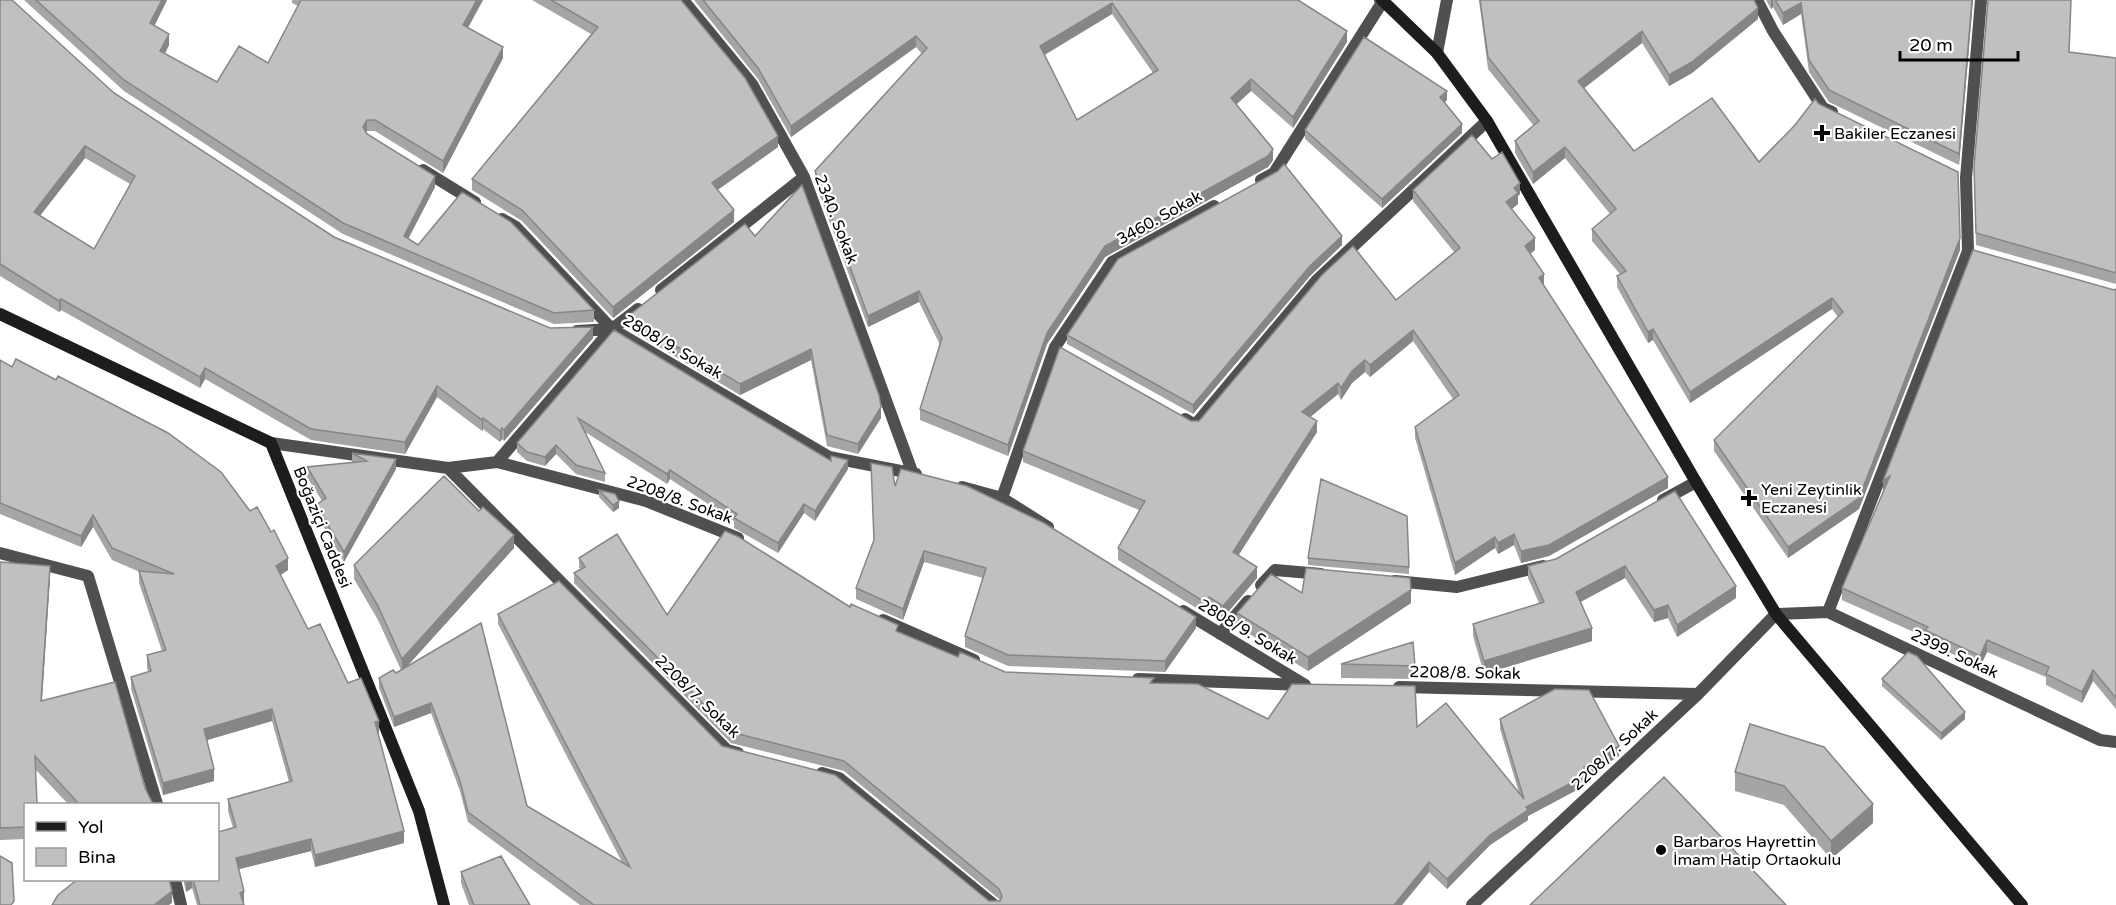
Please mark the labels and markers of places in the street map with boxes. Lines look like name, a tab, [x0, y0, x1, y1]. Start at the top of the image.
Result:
place label: Bakiler Eczanesi	[1834, 124, 1956, 144]
marker: Bakiler Eczanesi	[1815, 126, 1829, 140]
place label: Yeni Zeytinlik Eczanesi	[1761, 480, 1862, 518]
marker: Yeni Zeytinlik Eczanesi	[1742, 491, 1756, 505]
place label: Barbaros Hayrettin İmam Hatip Ortaokulu	[1673, 832, 1841, 870]
marker: Barbaros Hayrettin İmam Hatip Ortaokulu	[1654, 843, 1668, 857]

